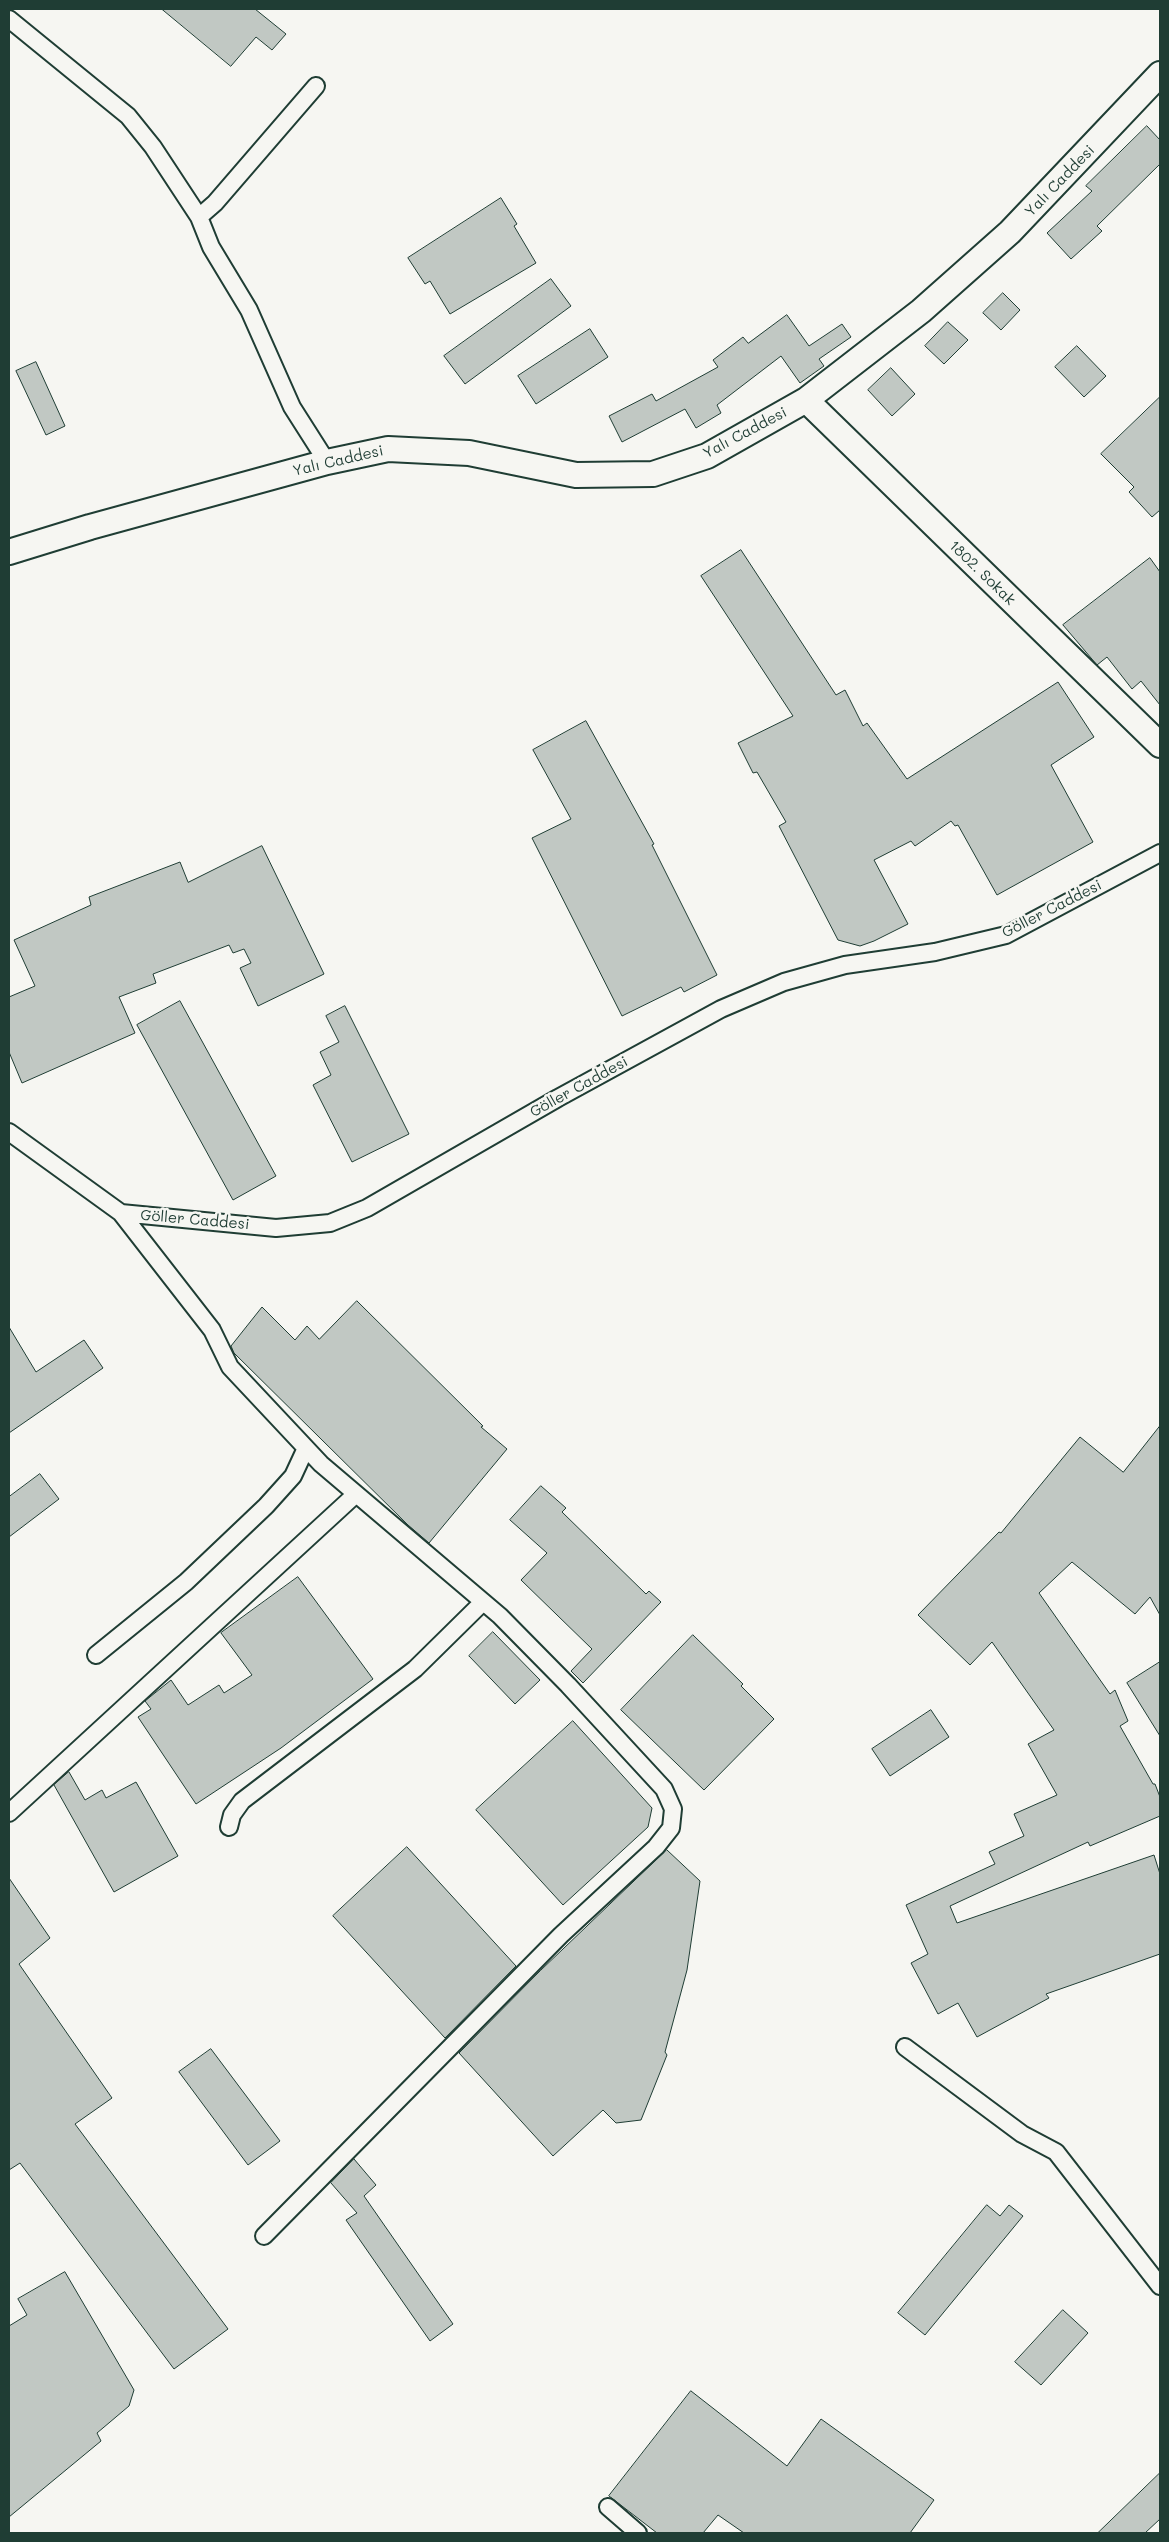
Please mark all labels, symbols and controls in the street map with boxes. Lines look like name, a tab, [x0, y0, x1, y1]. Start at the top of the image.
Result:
street label: Yalı Caddesi	[1021, 141, 1099, 221]
street label: Yalı Caddesi	[700, 403, 790, 463]
street label: Yalı Caddesi	[291, 442, 385, 480]
street label: 1802. Sokak	[945, 537, 1019, 609]
street label: Göller Caddesi	[999, 876, 1105, 942]
street label: Göller Caddesi	[527, 1053, 631, 1121]
street label: Göller Caddesi	[140, 1206, 250, 1234]

